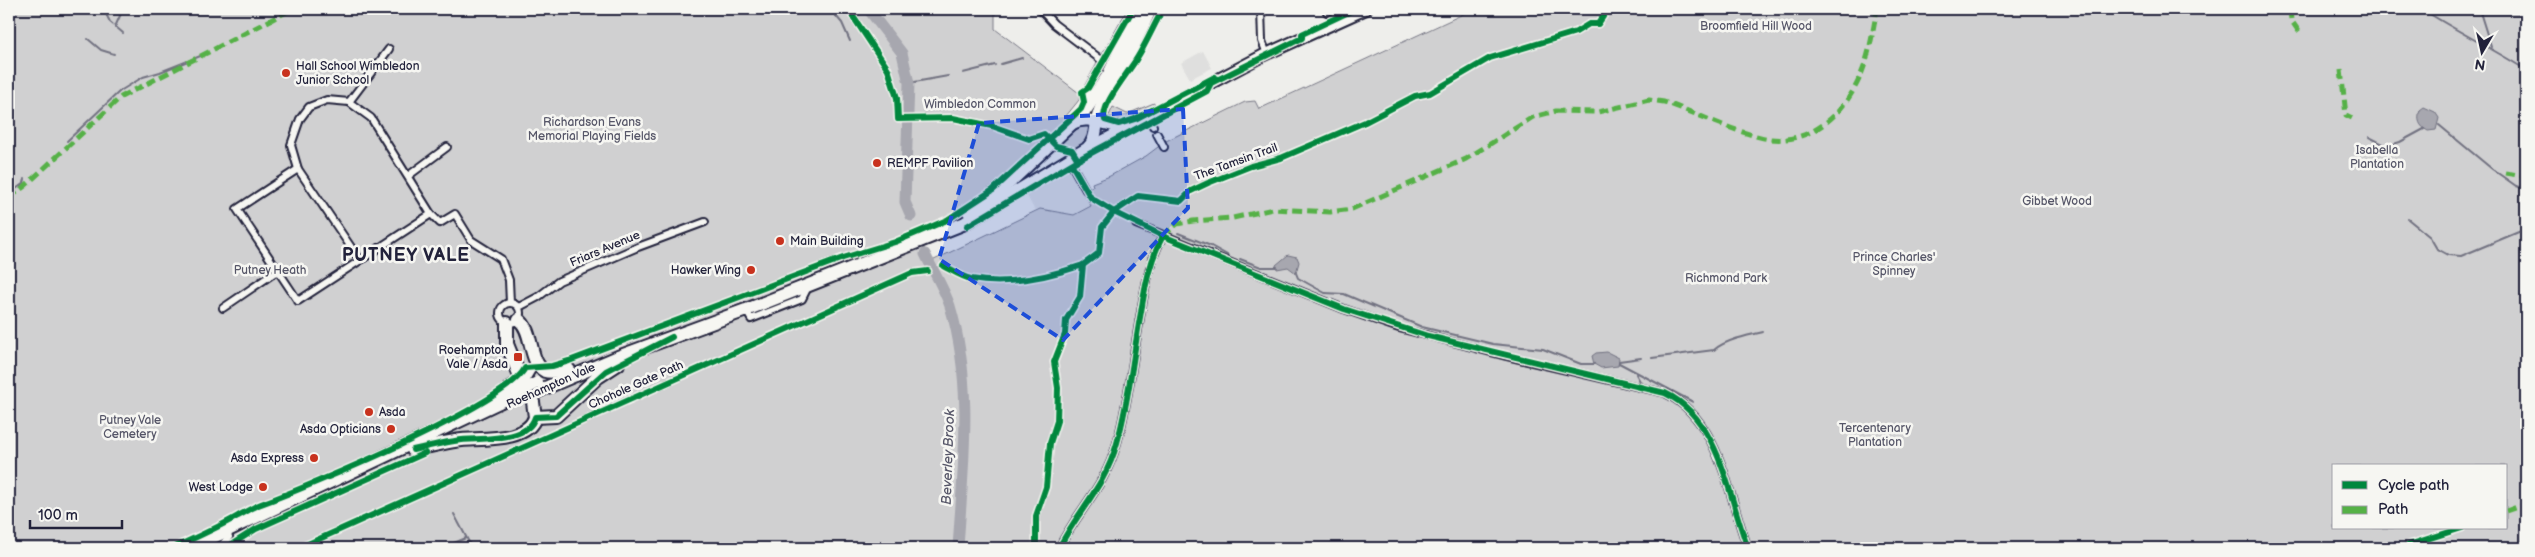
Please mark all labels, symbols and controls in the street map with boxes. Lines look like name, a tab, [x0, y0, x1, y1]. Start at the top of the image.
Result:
park label: Broomfield Hill Wood	[1700, 19, 1812, 34]
north arrow	[2458, 28, 2508, 78]
text: N	[2474, 55, 2487, 74]
place label: Hall School Wimbledon Junior School	[296, 59, 420, 88]
marker: Hall School Wimbledon Junior School	[280, 67, 292, 79]
park label: Wimbledon Common	[924, 97, 1036, 112]
park label: Richardson Evans Memorial Playing Fields	[528, 115, 656, 144]
street label: The Tamsin Trail	[1192, 140, 1280, 184]
park label: Isabella Plantation	[2350, 143, 2404, 172]
place label: REMPF Pavilion	[887, 156, 973, 171]
marker: REMPF Pavilion	[871, 157, 883, 169]
park label: Gibbet Wood	[2022, 194, 2092, 209]
street label: Friars Avenue	[568, 227, 642, 271]
place label: Main Building	[790, 234, 864, 249]
marker: Main Building	[774, 235, 786, 247]
district label: PUTNEY VALE	[342, 245, 470, 266]
park label: Prince Charles' Spinney	[1853, 250, 1936, 279]
park label: Putney Heath	[234, 263, 307, 278]
place label: Hawker Wing	[671, 263, 741, 278]
marker: Hawker Wing	[745, 264, 757, 276]
park label: Richmond Park	[1685, 271, 1767, 286]
place label: Roehampton Vale / Asda	[438, 343, 508, 372]
marker: Roehampton Vale / Asda	[512, 351, 524, 363]
street label: Chohole Gate Path	[586, 357, 686, 413]
street label: Roehampton Vale	[504, 360, 598, 412]
place label: Asda	[379, 405, 406, 420]
marker: Asda	[363, 406, 375, 418]
water label: Beverley Brook	[938, 408, 958, 505]
park label: Putney Vale Cemetery	[99, 413, 161, 442]
park label: Tercentenary Plantation	[1839, 421, 1911, 450]
place label: Asda Opticians	[300, 422, 381, 437]
marker: Asda Opticians	[385, 423, 397, 435]
place label: Asda Express	[231, 451, 304, 466]
marker: Asda Express	[308, 452, 320, 464]
legend	[2332, 464, 2508, 530]
text: Cycle path	[2378, 476, 2449, 495]
place label: West Lodge	[188, 480, 253, 495]
marker: West Lodge	[257, 481, 269, 493]
scale bar	[30, 497, 122, 529]
text: Path	[2378, 500, 2408, 519]
text: 100 m	[38, 506, 78, 525]

